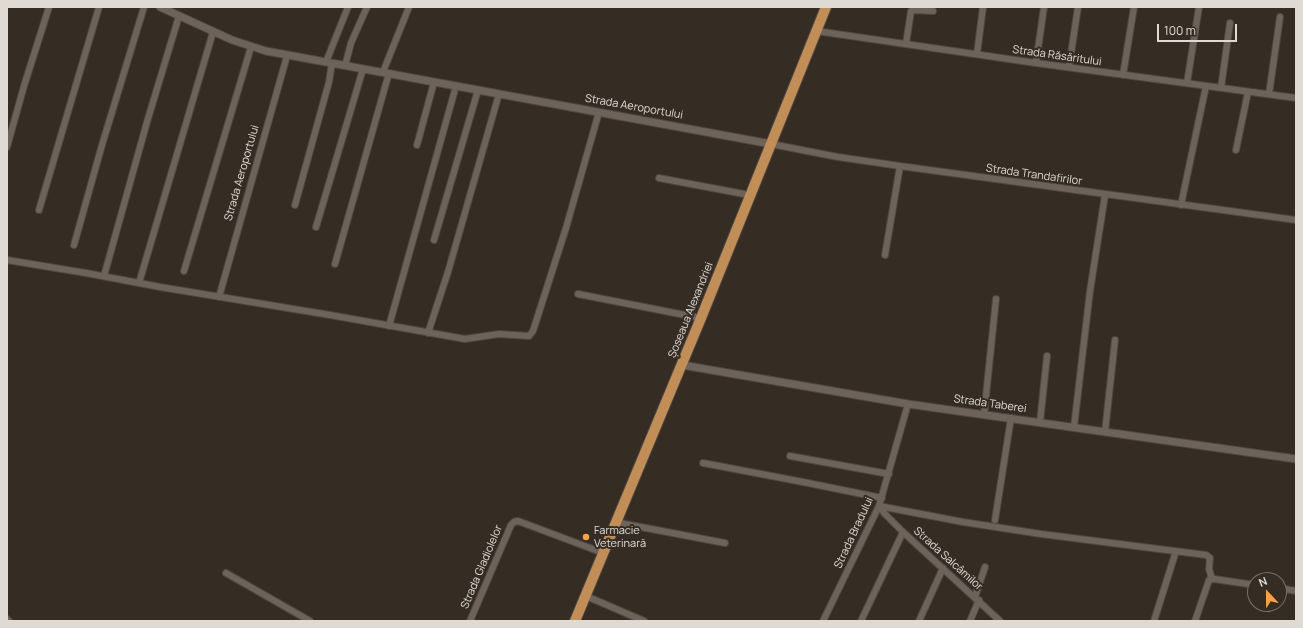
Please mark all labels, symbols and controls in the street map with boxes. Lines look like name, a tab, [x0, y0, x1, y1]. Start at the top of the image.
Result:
scale bar	[1159, 16, 1239, 42]
text: 100 m	[1164, 22, 1196, 39]
street label: Strada Răsăritului	[1012, 43, 1102, 69]
street label: Strada Aeroportului	[584, 92, 684, 122]
street label: Strada Aeroportului	[222, 123, 262, 223]
street label: Strada Trandafirilor	[985, 162, 1083, 188]
street label: Șoseaua Alexandriei	[666, 260, 716, 360]
street label: Strada Taberei	[953, 392, 1027, 416]
street label: Strada Bradului	[832, 495, 876, 571]
street label: Strada Gladiolelor	[458, 523, 506, 611]
place label: Farmacie Veterinară	[594, 524, 646, 550]
street label: Strada Salcâmilor	[911, 525, 985, 593]
marker: Farmacie Veterinară	[581, 532, 591, 542]
north arrow	[1247, 572, 1287, 612]
text: N	[1256, 573, 1269, 590]

